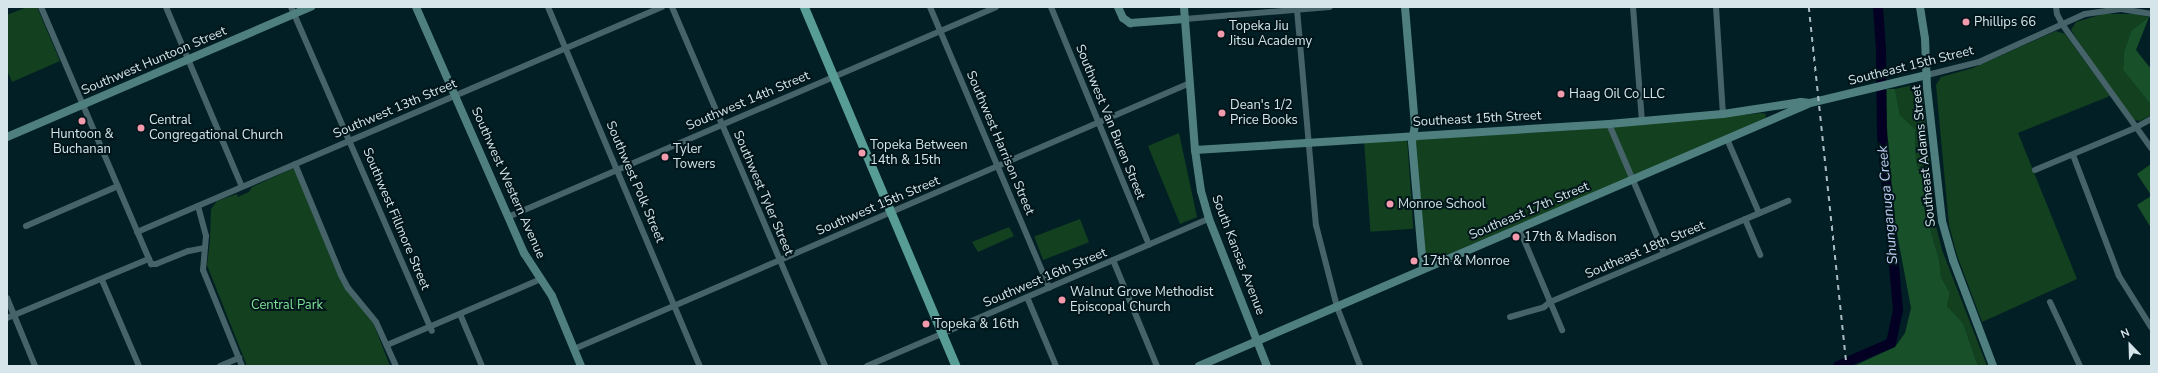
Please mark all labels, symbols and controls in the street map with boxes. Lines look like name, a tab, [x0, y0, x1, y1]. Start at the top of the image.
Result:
place label: Phillips 66	[1974, 14, 2036, 30]
marker: Phillips 66	[1961, 17, 1971, 27]
place label: Topeka Jiu Jitsu Academy	[1229, 19, 1312, 50]
street label: Southwest Huntoon Street	[79, 23, 229, 99]
marker: Topeka Jiu Jitsu Academy	[1216, 29, 1226, 39]
street label: Southwest Van Buren Street	[1072, 42, 1148, 202]
street label: Southeast 15th Street	[1847, 43, 1975, 89]
street label: Southwest 14th Street	[684, 68, 812, 134]
street label: Southwest Harrison Street	[963, 69, 1037, 217]
street label: Southwest 13th Street	[331, 76, 459, 142]
street label: Southeast Adams Street	[1909, 84, 1939, 228]
place label: Haag Oil Co LLC	[1569, 86, 1665, 102]
marker: Haag Oil Co LLC	[1556, 89, 1566, 99]
place label: Dean's 1/2 Price Books	[1230, 98, 1298, 129]
street label: Southwest Western Avenue	[468, 105, 548, 261]
marker: Dean's 1/2 Price Books	[1217, 108, 1227, 118]
street label: Southeast 15th Street	[1412, 108, 1542, 130]
place label: Central Congregational Church	[149, 113, 283, 144]
marker: Huntoon & Buchanan	[77, 116, 87, 126]
street label: Southwest Polk Street	[602, 119, 668, 245]
marker: Central Congregational Church	[136, 123, 146, 133]
place label: Huntoon & Buchanan	[50, 127, 114, 158]
street label: Southwest Tyler Street	[730, 128, 796, 258]
place label: Topeka Between 14th & 15th	[870, 138, 968, 169]
place label: Tyler Towers	[673, 142, 716, 173]
water label: Shunganuga Creek	[1874, 145, 1902, 265]
street label: Southwest Fillmore Street	[359, 146, 433, 292]
marker: Topeka Between 14th & 15th	[857, 148, 867, 158]
marker: Tyler Towers	[660, 152, 670, 162]
street label: Southwest 15th Street	[814, 173, 942, 239]
street label: Southeast 17th Street	[1467, 179, 1591, 243]
street label: South Kansas Avenue	[1208, 193, 1268, 317]
place label: Monroe School	[1398, 196, 1485, 212]
marker: Monroe School	[1385, 199, 1395, 209]
street label: Southeast 18th Street	[1583, 218, 1707, 282]
place label: 17th & Madison	[1524, 229, 1617, 245]
marker: 17th & Madison	[1511, 232, 1521, 242]
street label: Southwest 16th Street	[981, 245, 1109, 311]
place label: 17th & Monroe	[1422, 253, 1510, 269]
marker: 17th & Monroe	[1409, 256, 1419, 266]
place label: Walnut Grove Methodist Episcopal Church	[1070, 285, 1213, 316]
marker: Walnut Grove Methodist Episcopal Church	[1057, 295, 1067, 305]
park label: Central Park	[251, 297, 323, 313]
place label: Topeka & 16th	[934, 316, 1019, 332]
marker: Topeka & 16th	[921, 319, 931, 329]
north arrow	[2110, 325, 2150, 365]
text: N	[2118, 325, 2132, 342]

